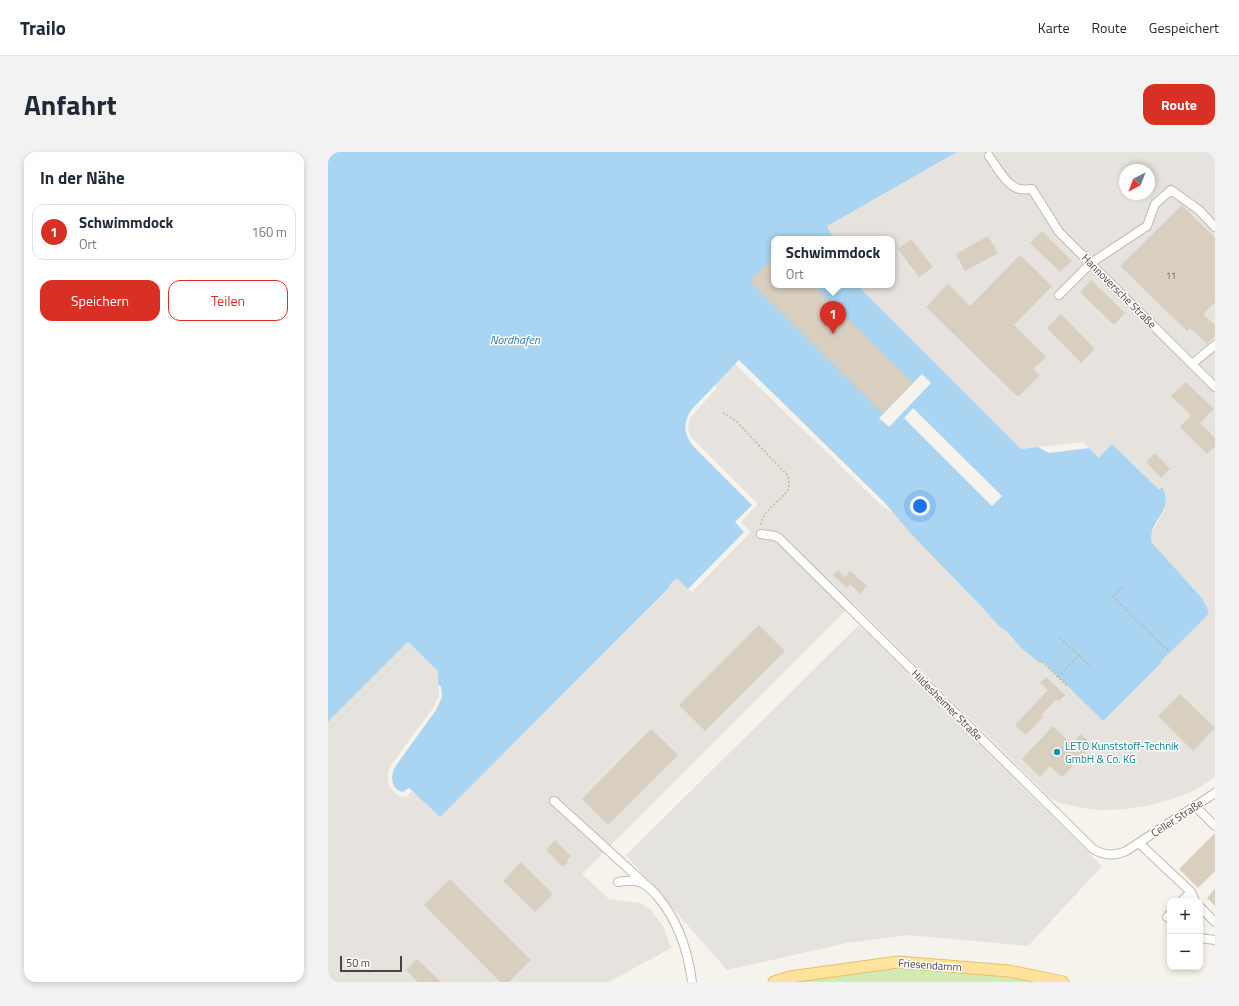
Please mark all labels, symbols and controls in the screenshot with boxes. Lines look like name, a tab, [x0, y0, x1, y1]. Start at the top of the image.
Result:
text: Trailo	[20, 13, 66, 42]
text: Karte	[1038, 17, 1070, 38]
text: Route	[1092, 17, 1127, 38]
text: Gespeichert	[1149, 17, 1219, 38]
text: Anfahrt	[24, 83, 117, 126]
button: Route	[1143, 84, 1215, 125]
north arrow	[1119, 164, 1155, 200]
text: In der Nähe	[40, 165, 125, 191]
text: Schwimmdock	[79, 211, 173, 234]
text: 1	[50, 222, 58, 242]
text: 160 m	[251, 222, 287, 242]
text: Ort	[79, 234, 97, 254]
popup	[771, 236, 895, 288]
text: Schwimmdock	[786, 241, 880, 264]
street label: Hannoversche Straße	[1078, 250, 1160, 332]
text: Ort	[786, 264, 803, 284]
house number: 11	[1166, 269, 1176, 282]
button: Speichern	[40, 280, 160, 321]
button: Teilen	[168, 280, 288, 321]
pin: 1	[820, 301, 846, 334]
water label: Nordhafen	[490, 330, 541, 349]
your location	[910, 496, 930, 516]
street label: Hildesheimer Straße	[908, 666, 986, 744]
place label: LETO Kunststoff-Technik GmbH & Co. KG	[1065, 738, 1180, 767]
marker: LETO Kunststoff-Technik GmbH & Co. KG	[1052, 747, 1062, 757]
street label: Celler Straße	[1148, 795, 1207, 841]
map controls	[1167, 898, 1203, 970]
button: +	[1167, 898, 1203, 934]
button: −	[1167, 934, 1203, 970]
scale bar	[340, 954, 402, 973]
text: 50 m	[346, 955, 370, 971]
street label: Friesendamm	[898, 955, 962, 975]

